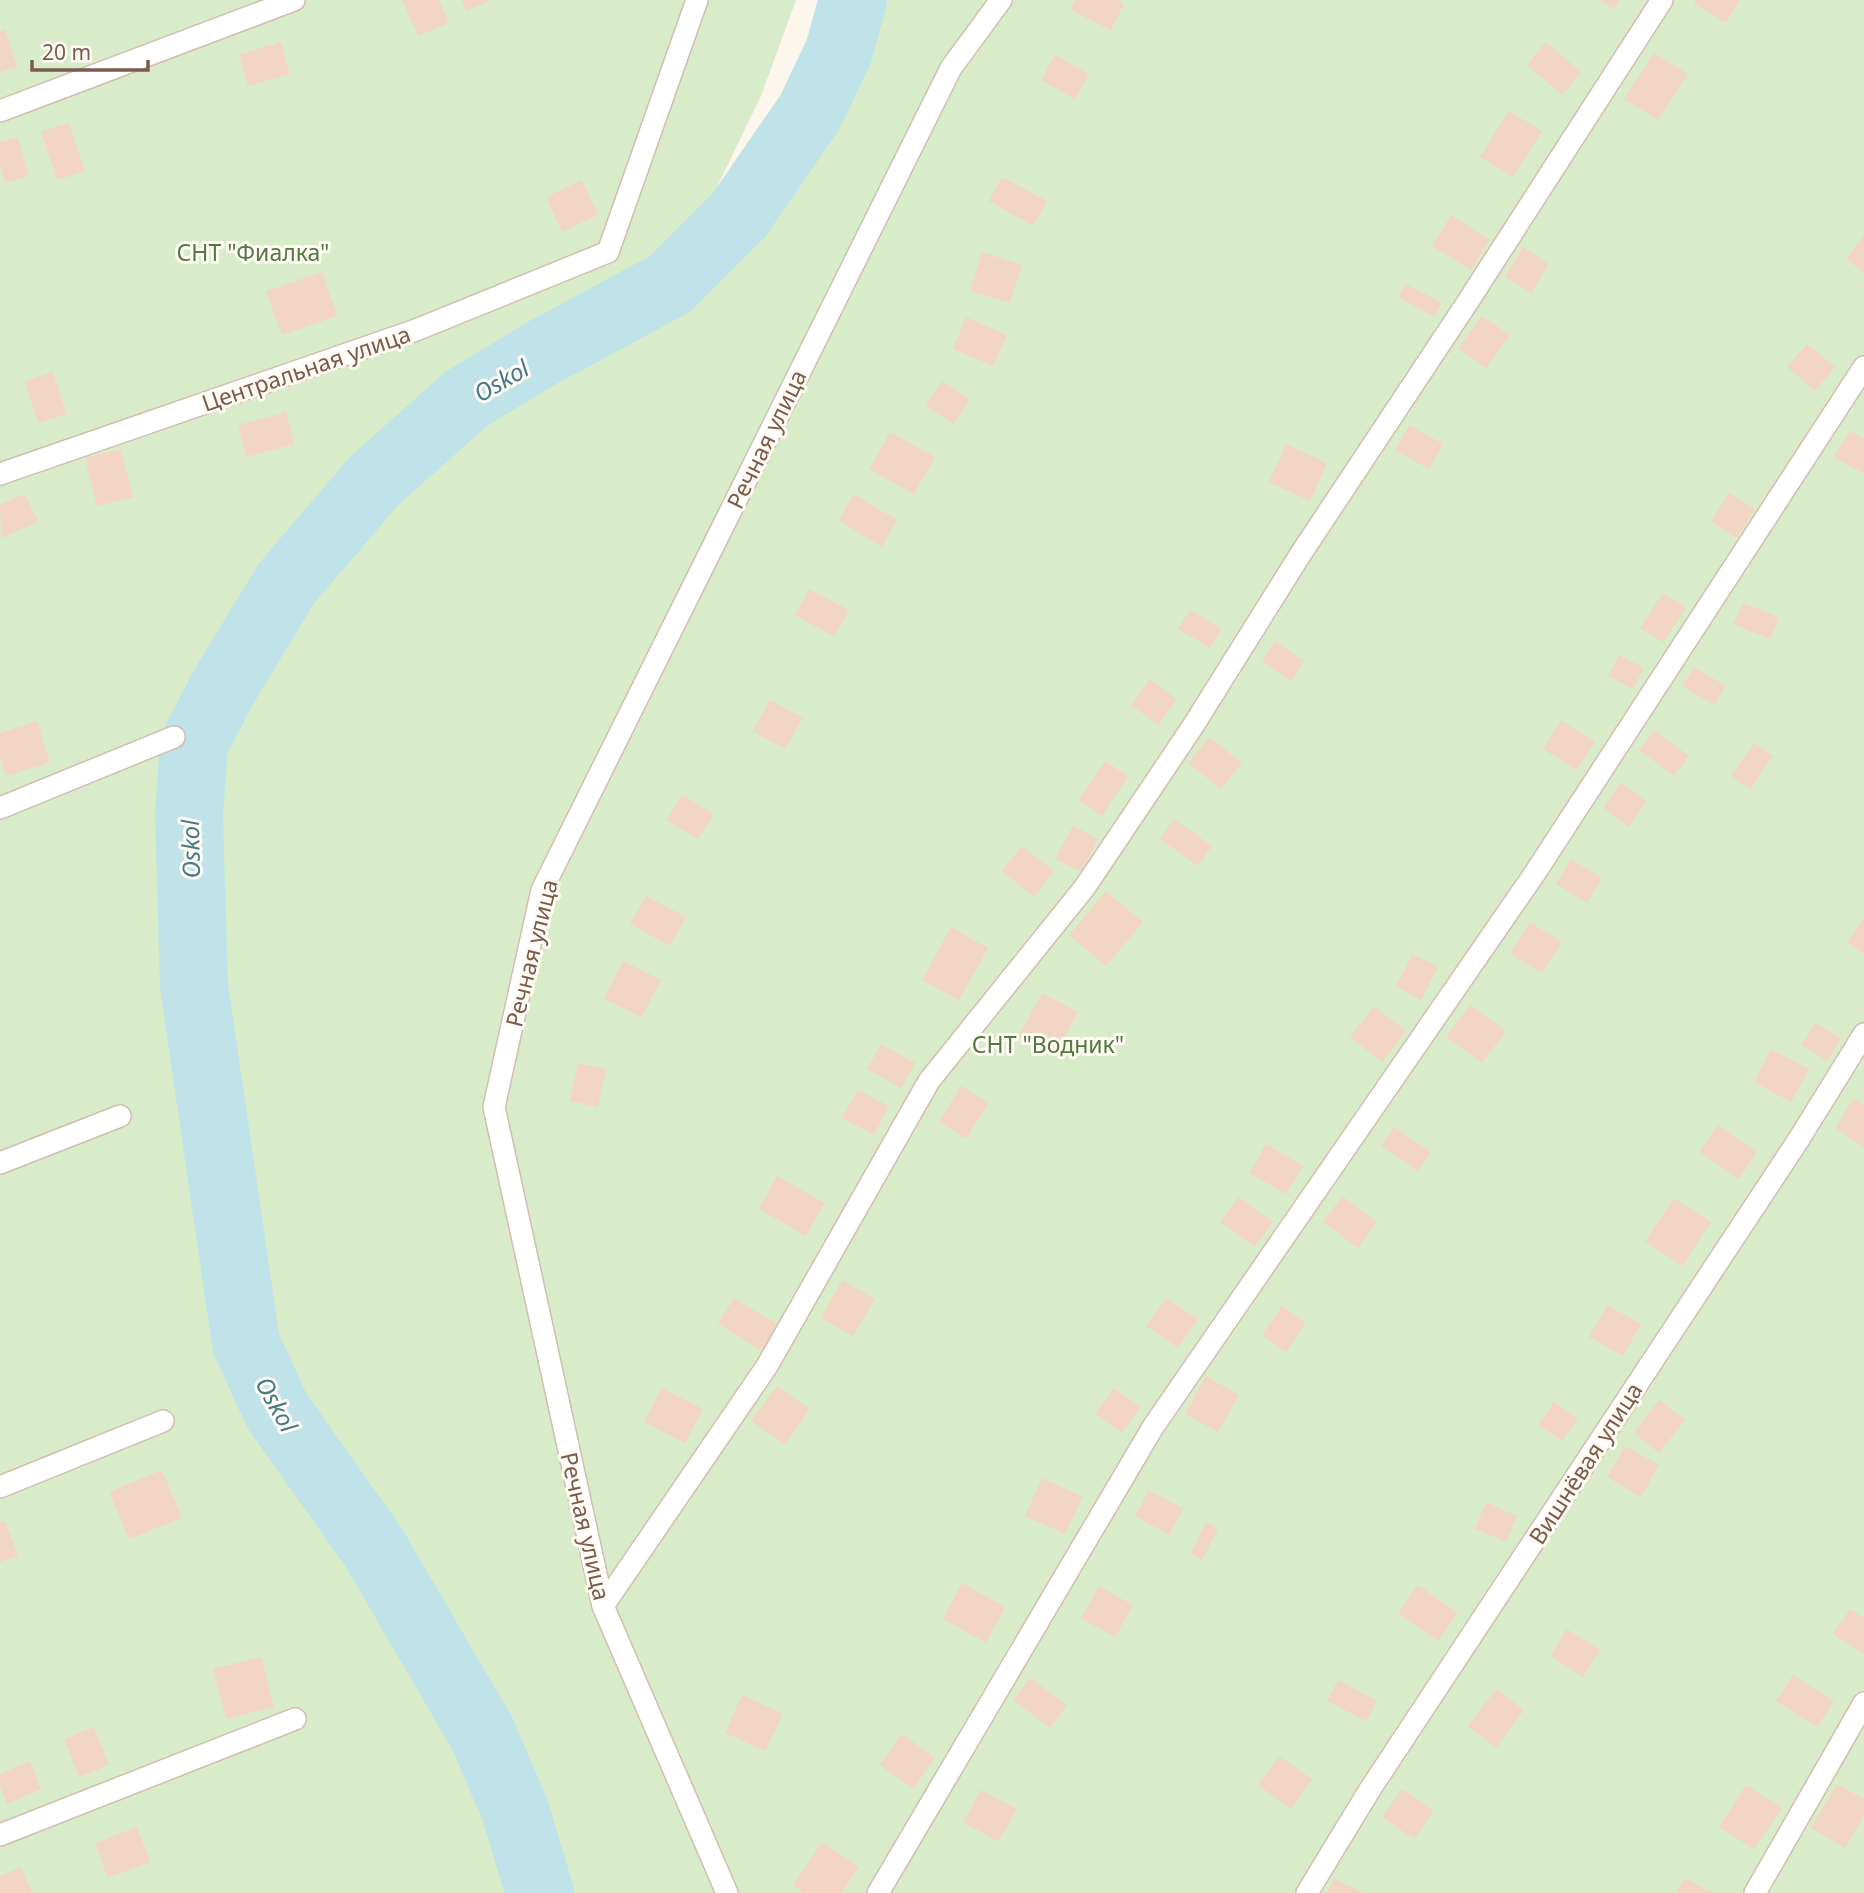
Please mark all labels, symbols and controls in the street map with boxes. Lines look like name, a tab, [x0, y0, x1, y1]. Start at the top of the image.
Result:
scale bar	[32, 28, 147, 72]
text: 20 m	[42, 38, 91, 66]
park label: СНТ "Фиалка"	[177, 236, 329, 268]
street label: Центральная улица	[197, 317, 415, 419]
water label: Oskol	[467, 351, 535, 409]
street label: Речная улица	[719, 364, 813, 514]
water label: Oskol	[173, 819, 207, 879]
street label: Речная улица	[497, 876, 565, 1030]
park label: СНТ "Водник"	[972, 1028, 1124, 1060]
water label: Oskol	[248, 1370, 306, 1438]
street label: Вишнёвая улица	[1521, 1376, 1649, 1550]
street label: Речная улица	[553, 1449, 619, 1603]

